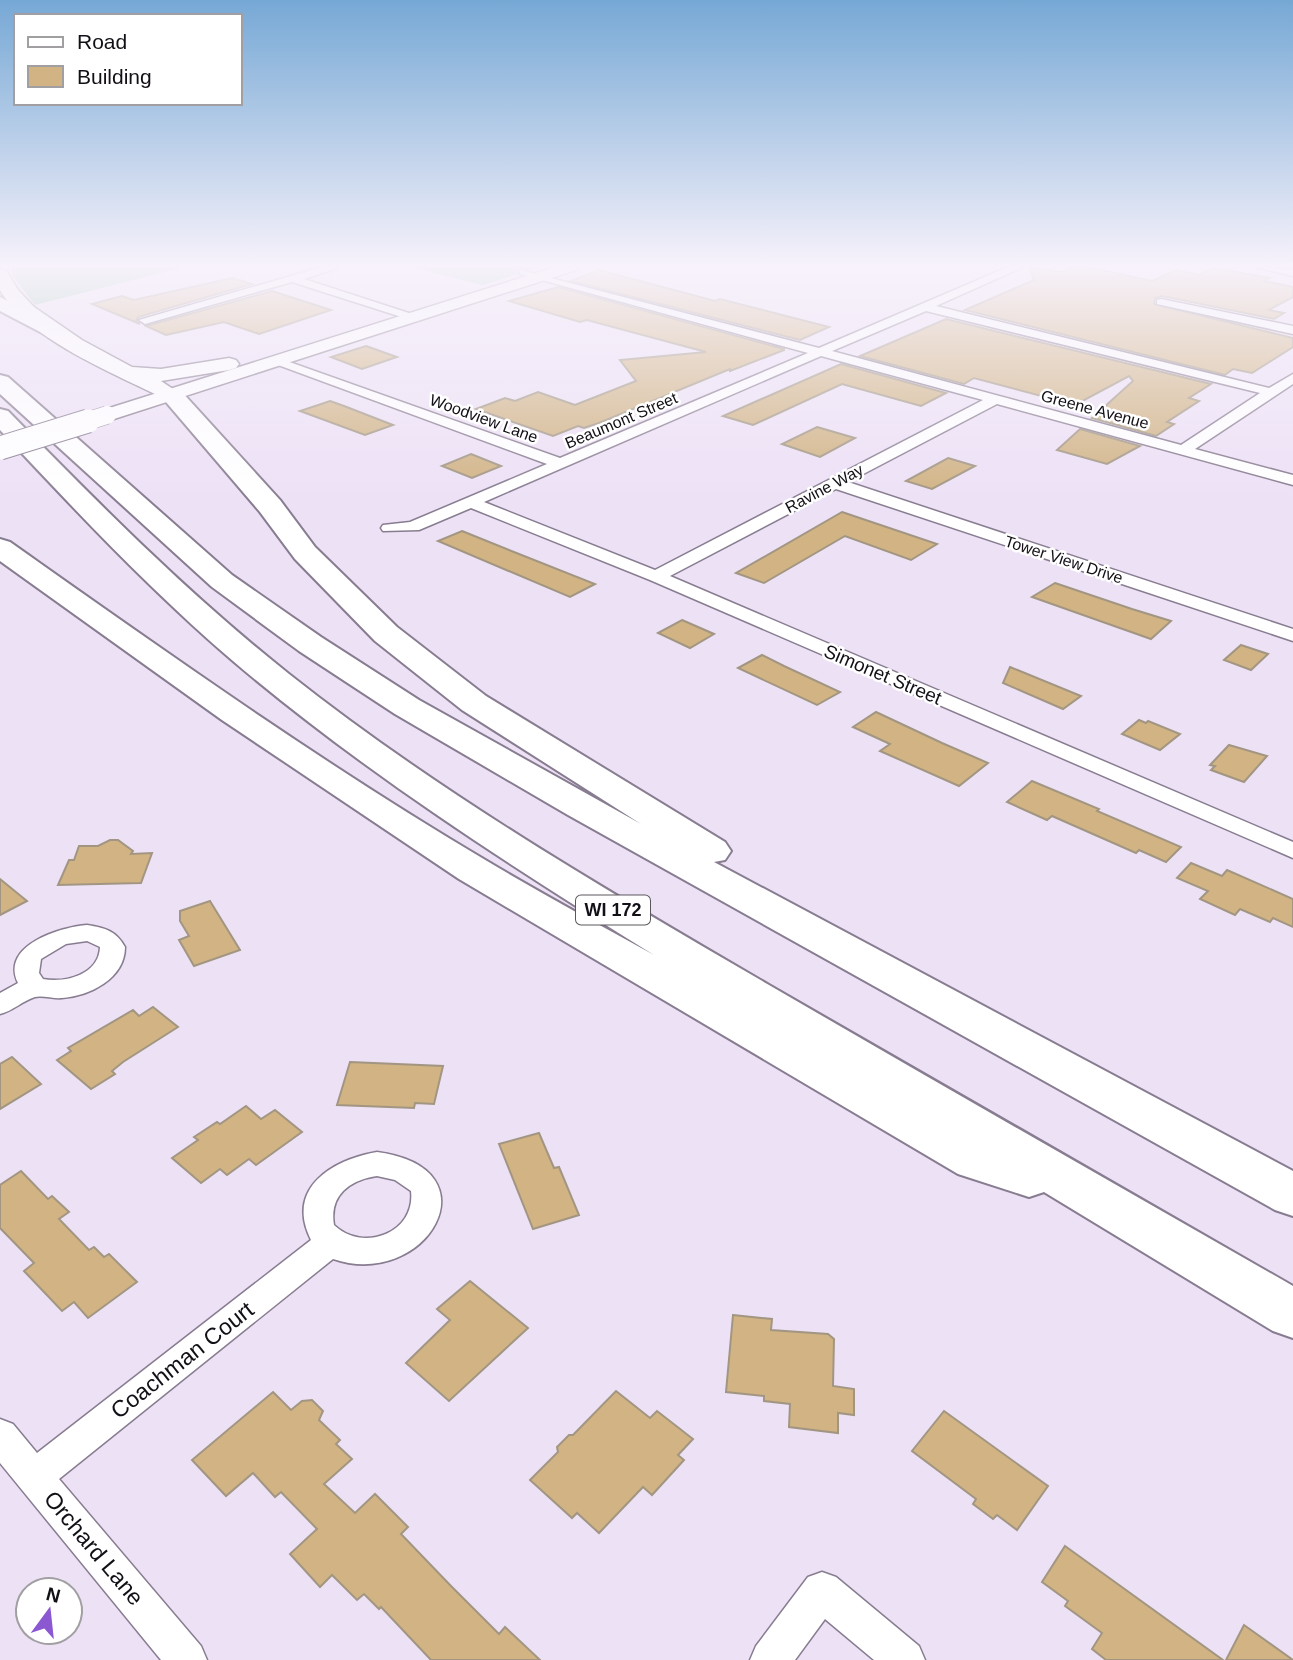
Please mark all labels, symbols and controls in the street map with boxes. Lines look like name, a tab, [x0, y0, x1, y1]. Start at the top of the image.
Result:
legend	[14, 14, 242, 105]
text: Road	[77, 30, 127, 53]
text: Building	[77, 65, 152, 88]
street label: Greene Avenue	[1039, 387, 1151, 432]
street label: Beaumont Street	[563, 389, 680, 452]
street label: Woodview Lane	[428, 391, 540, 446]
street label: Ravine Way	[782, 461, 866, 516]
street label: Tower View Drive	[1003, 532, 1125, 587]
street label: Simonet Street	[821, 640, 945, 709]
road number: WI 172	[576, 896, 650, 925]
street label: Coachman Court	[105, 1296, 259, 1424]
street label: Orchard Lane	[39, 1486, 149, 1610]
north arrow	[14, 1576, 84, 1646]
text: N	[44, 1583, 63, 1607]

